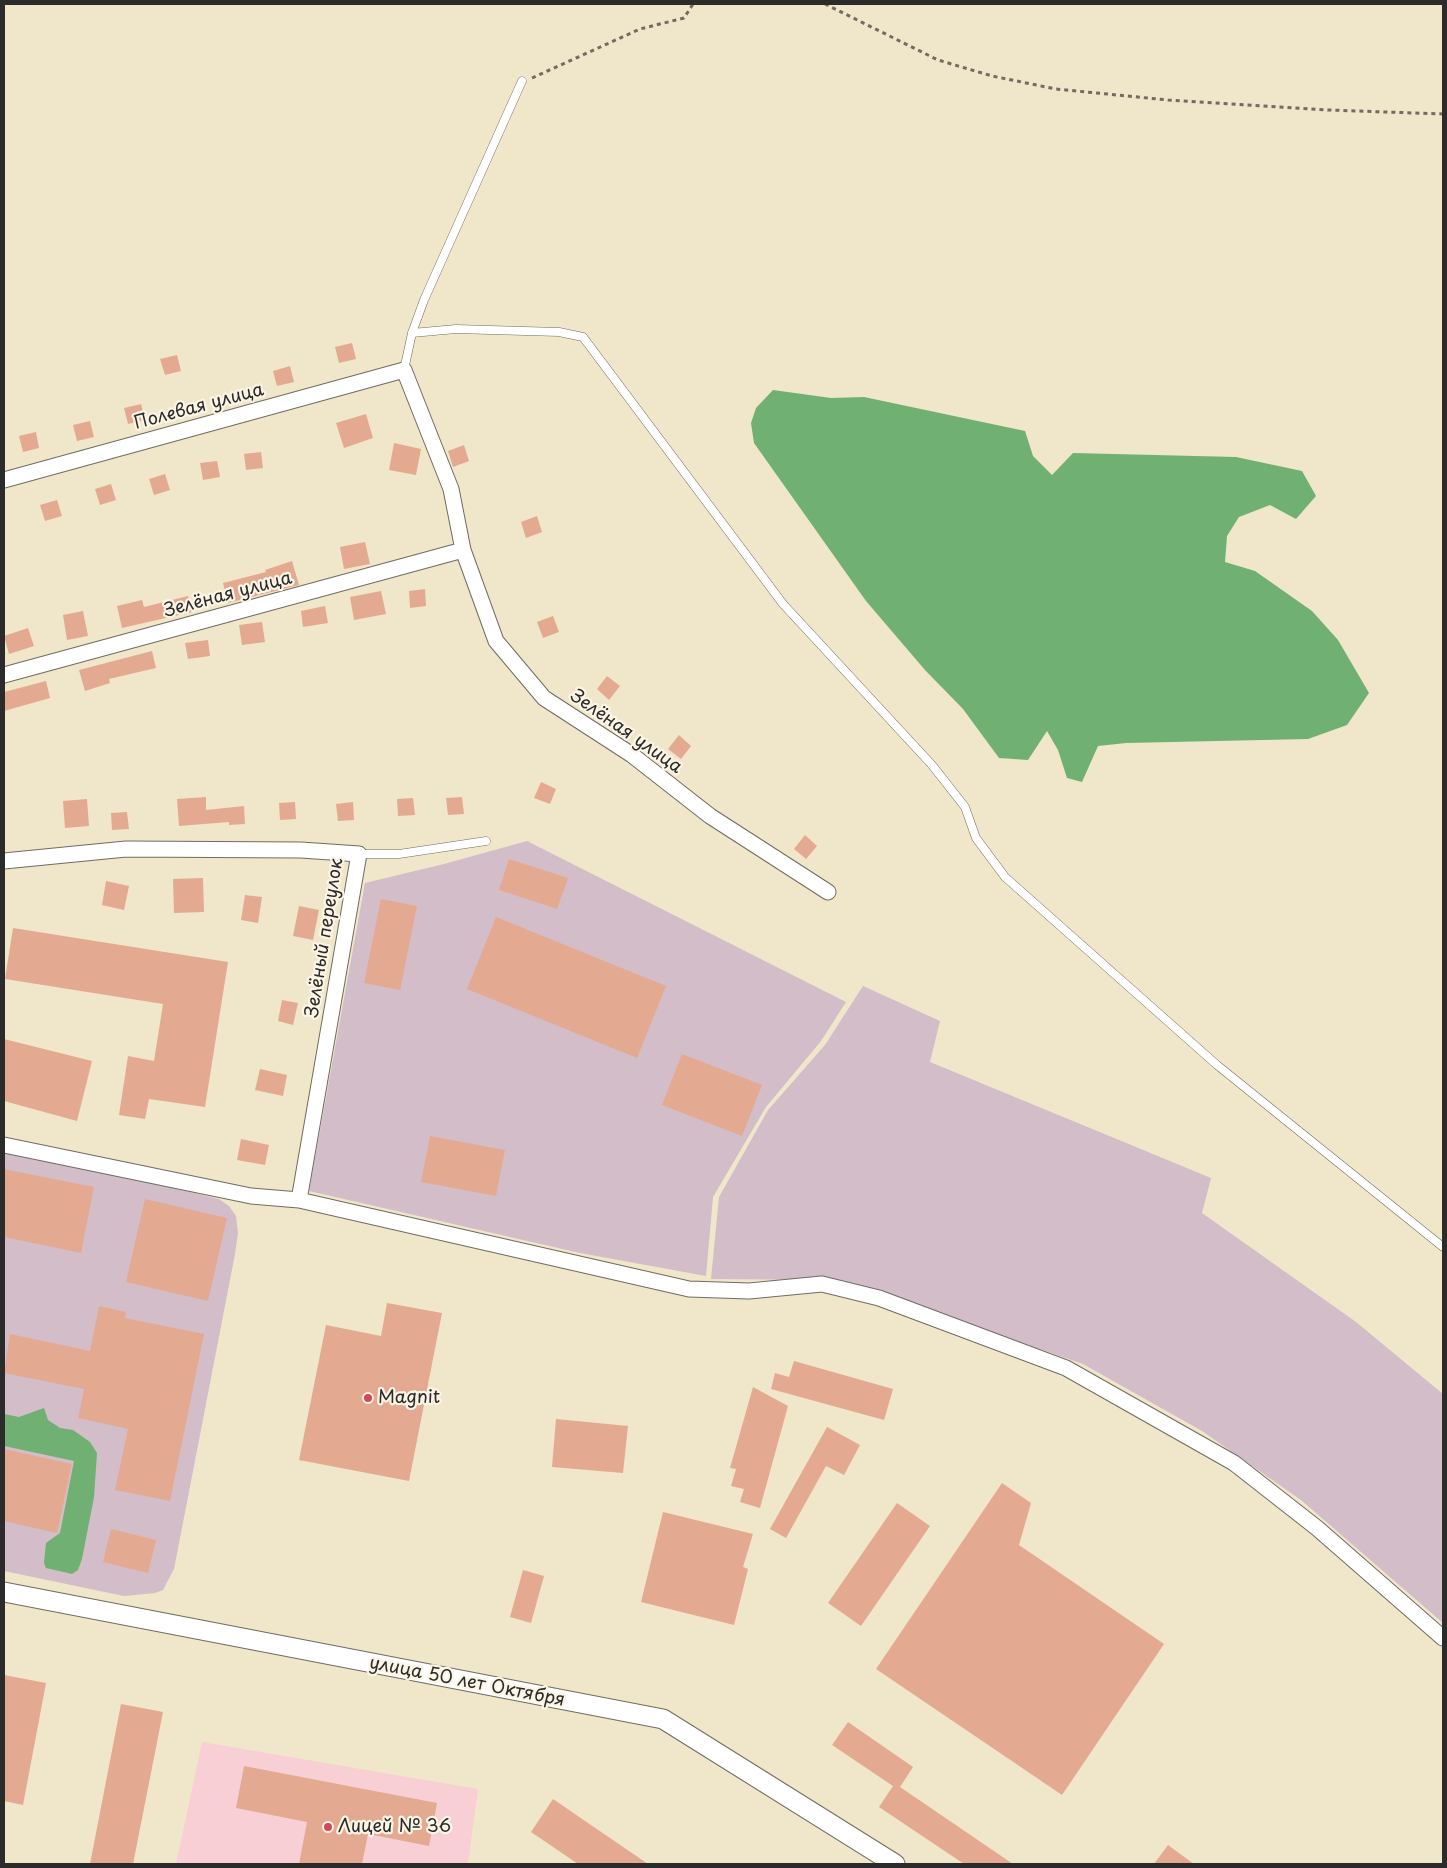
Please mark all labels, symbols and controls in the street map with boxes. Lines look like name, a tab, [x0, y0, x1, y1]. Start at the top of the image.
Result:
street label: Полевая улица	[132, 379, 266, 435]
street label: Зелёная улица	[162, 568, 294, 622]
street label: Зелёная улица	[566, 685, 686, 779]
street label: Зелёный переулок	[302, 857, 348, 1019]
place label: Magnit	[378, 1387, 440, 1409]
marker: Magnit	[362, 1392, 374, 1404]
street label: улица 50 лет Октября	[367, 1652, 567, 1712]
place label: Лицей № 36	[338, 1816, 451, 1838]
marker: Лицей № 36	[322, 1821, 334, 1833]

